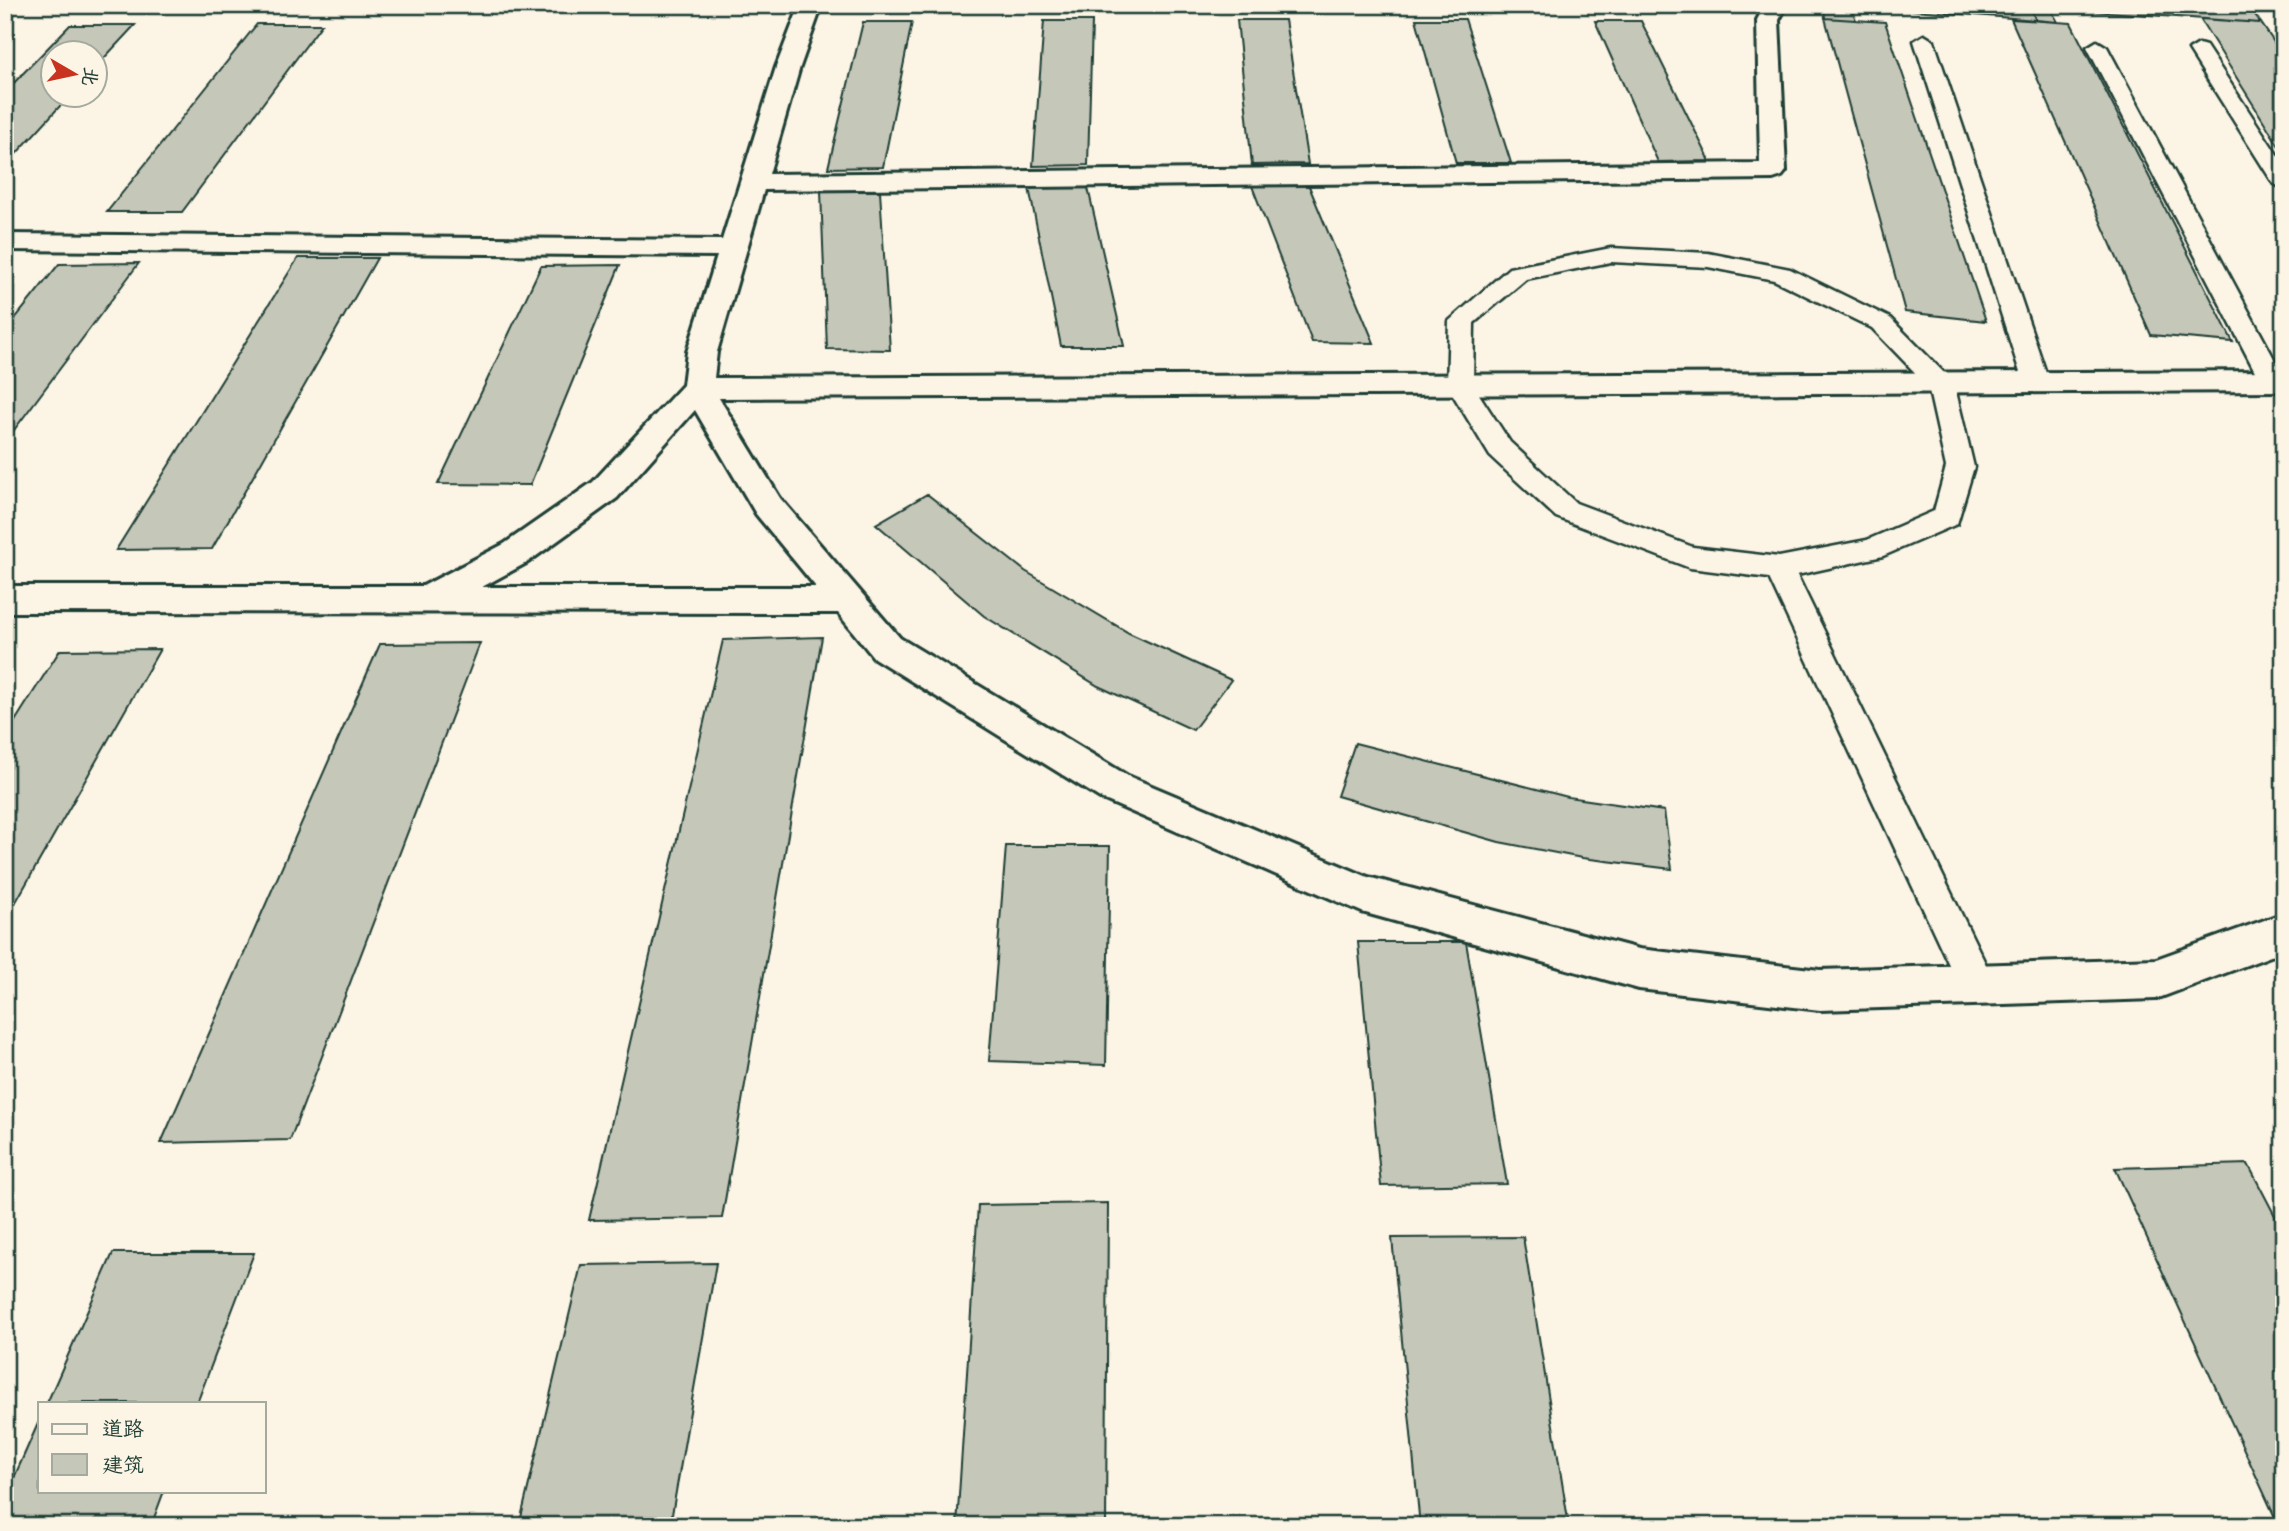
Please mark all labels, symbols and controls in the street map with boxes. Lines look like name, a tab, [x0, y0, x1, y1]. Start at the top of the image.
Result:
north arrow	[38, 38, 108, 108]
text: 北	[76, 65, 103, 88]
legend	[38, 1402, 266, 1492]
text: 道路	[102, 1416, 144, 1443]
text: 建筑	[102, 1452, 144, 1479]

